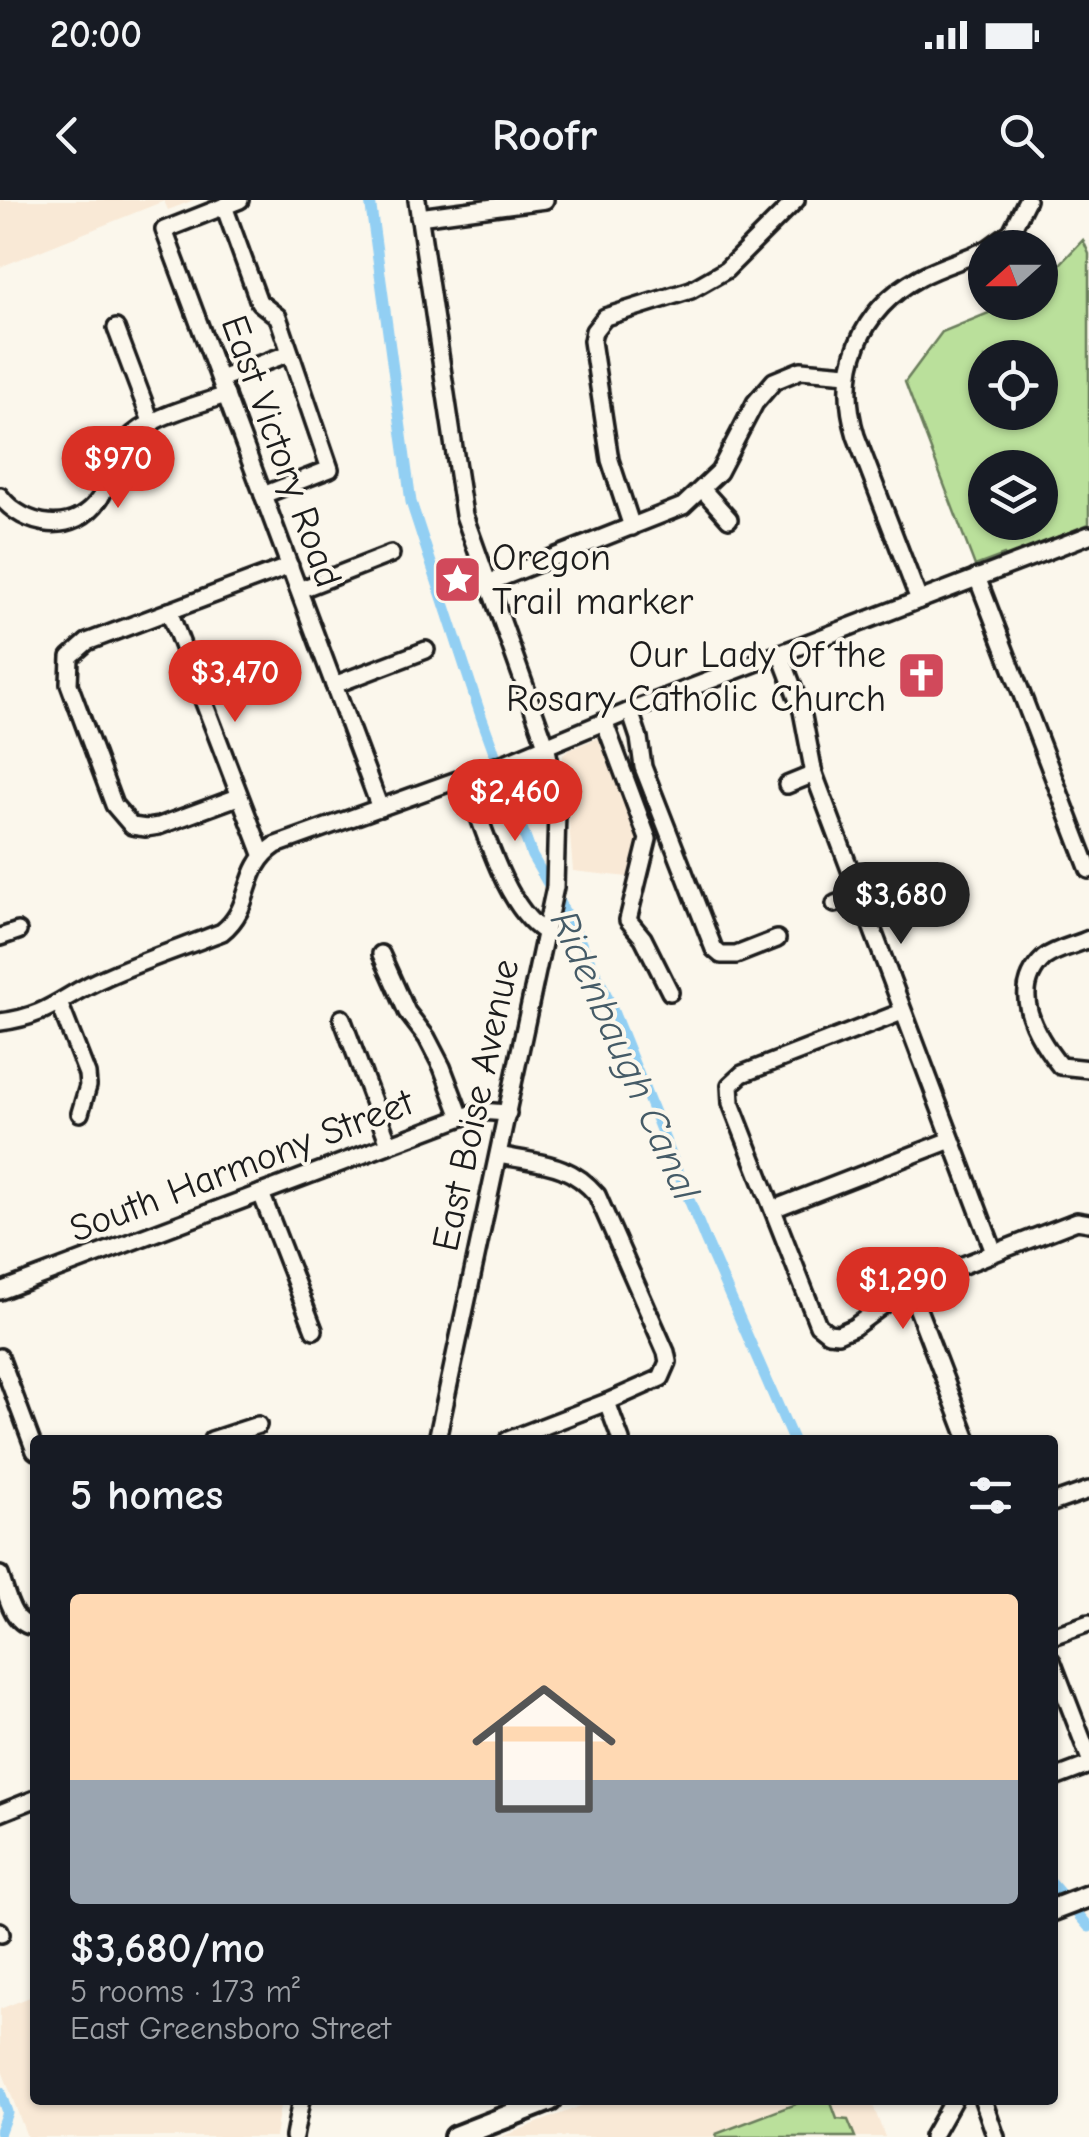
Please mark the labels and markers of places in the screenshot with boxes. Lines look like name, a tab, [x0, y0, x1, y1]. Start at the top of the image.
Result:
pin: $970	[59, 426, 177, 511]
place label: Oregon Trail marker	[492, 536, 693, 624]
place icon: Oregon Trail marker	[431, 553, 483, 605]
place label: Our Lady Of the Rosary Catholic Church	[506, 633, 886, 721]
pin: $3,470	[154, 640, 316, 725]
church icon: Our Lady Of the Rosary Catholic Church	[895, 650, 947, 702]
pin: $2,460	[434, 759, 596, 844]
pin: $3,680	[820, 862, 982, 947]
pin: $1,290	[822, 1247, 984, 1332]

